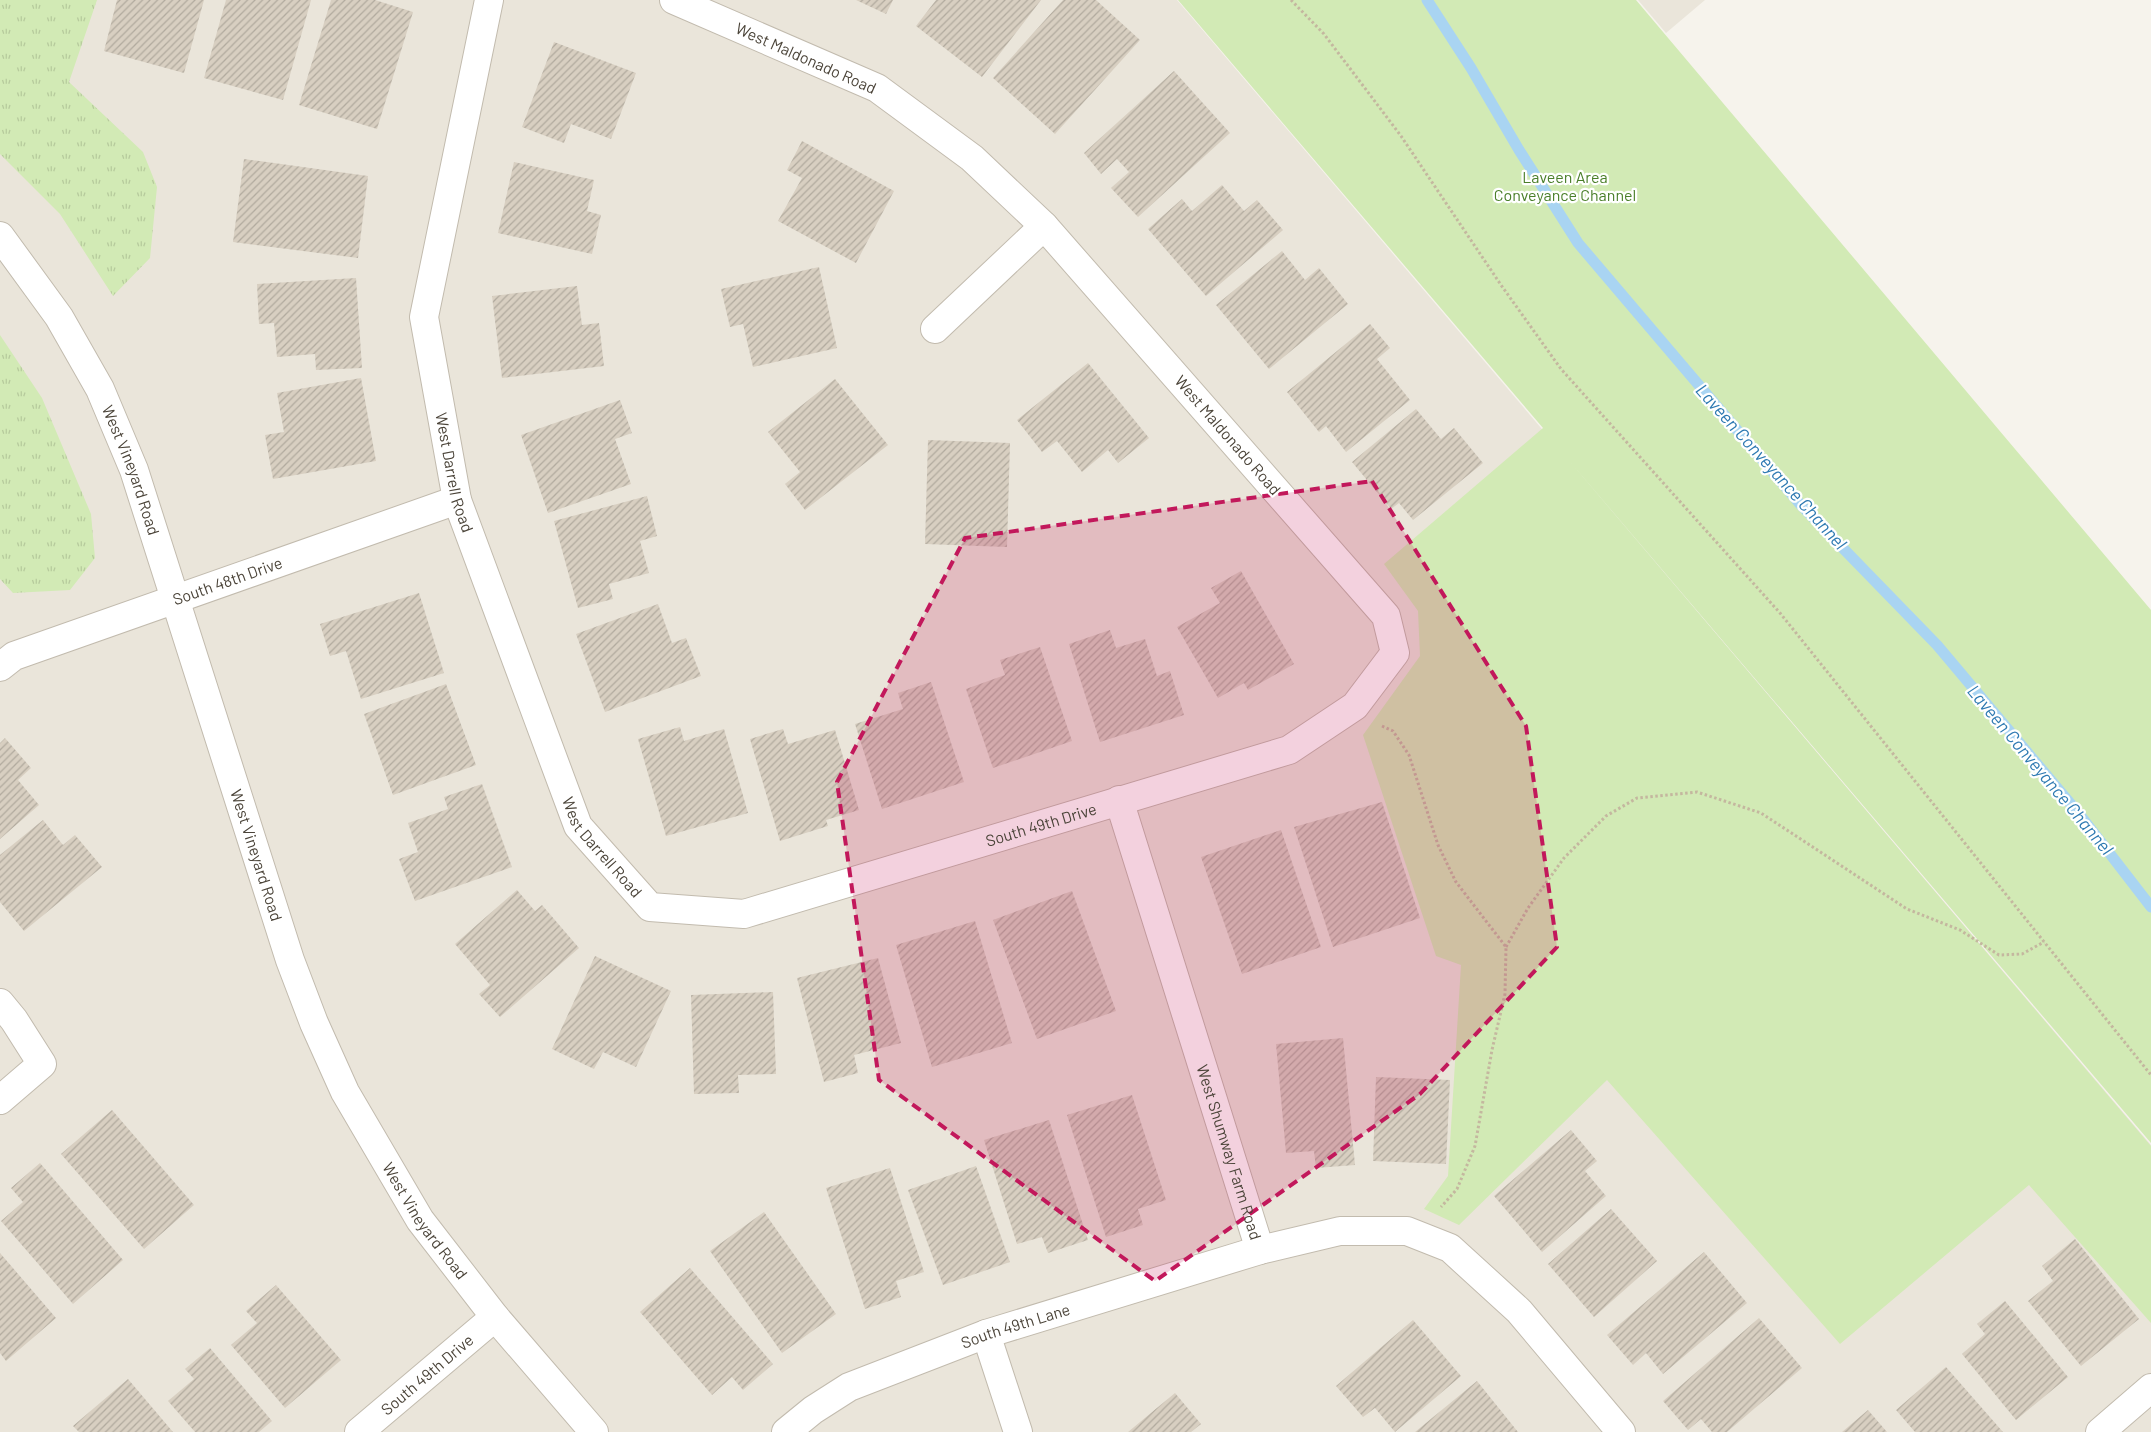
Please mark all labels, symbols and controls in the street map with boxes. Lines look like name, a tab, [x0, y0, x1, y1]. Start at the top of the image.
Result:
street label: West Maldonado Road	[733, 18, 879, 97]
park label: Laveen Area Conveyance Channel	[1494, 167, 1636, 204]
street label: West Maldonado Road	[1171, 371, 1285, 498]
water label: Laveen Conveyance Channel	[1692, 379, 1852, 554]
street label: West Vineyard Road	[99, 402, 164, 537]
street label: West Darrell Road	[432, 411, 478, 535]
street label: South 48th Drive	[170, 552, 284, 608]
water label: Laveen Conveyance Channel	[1963, 680, 2118, 859]
street label: West Vineyard Road	[227, 787, 287, 923]
street label: West Darrell Road	[559, 794, 647, 901]
street label: South 49th Drive	[983, 799, 1099, 850]
street label: West Shumway Farm Road	[1193, 1062, 1266, 1242]
street label: West Vineyard Road	[379, 1159, 472, 1283]
street label: South 49th Lane	[958, 1299, 1072, 1352]
street label: South 49th Drive	[377, 1330, 477, 1418]

